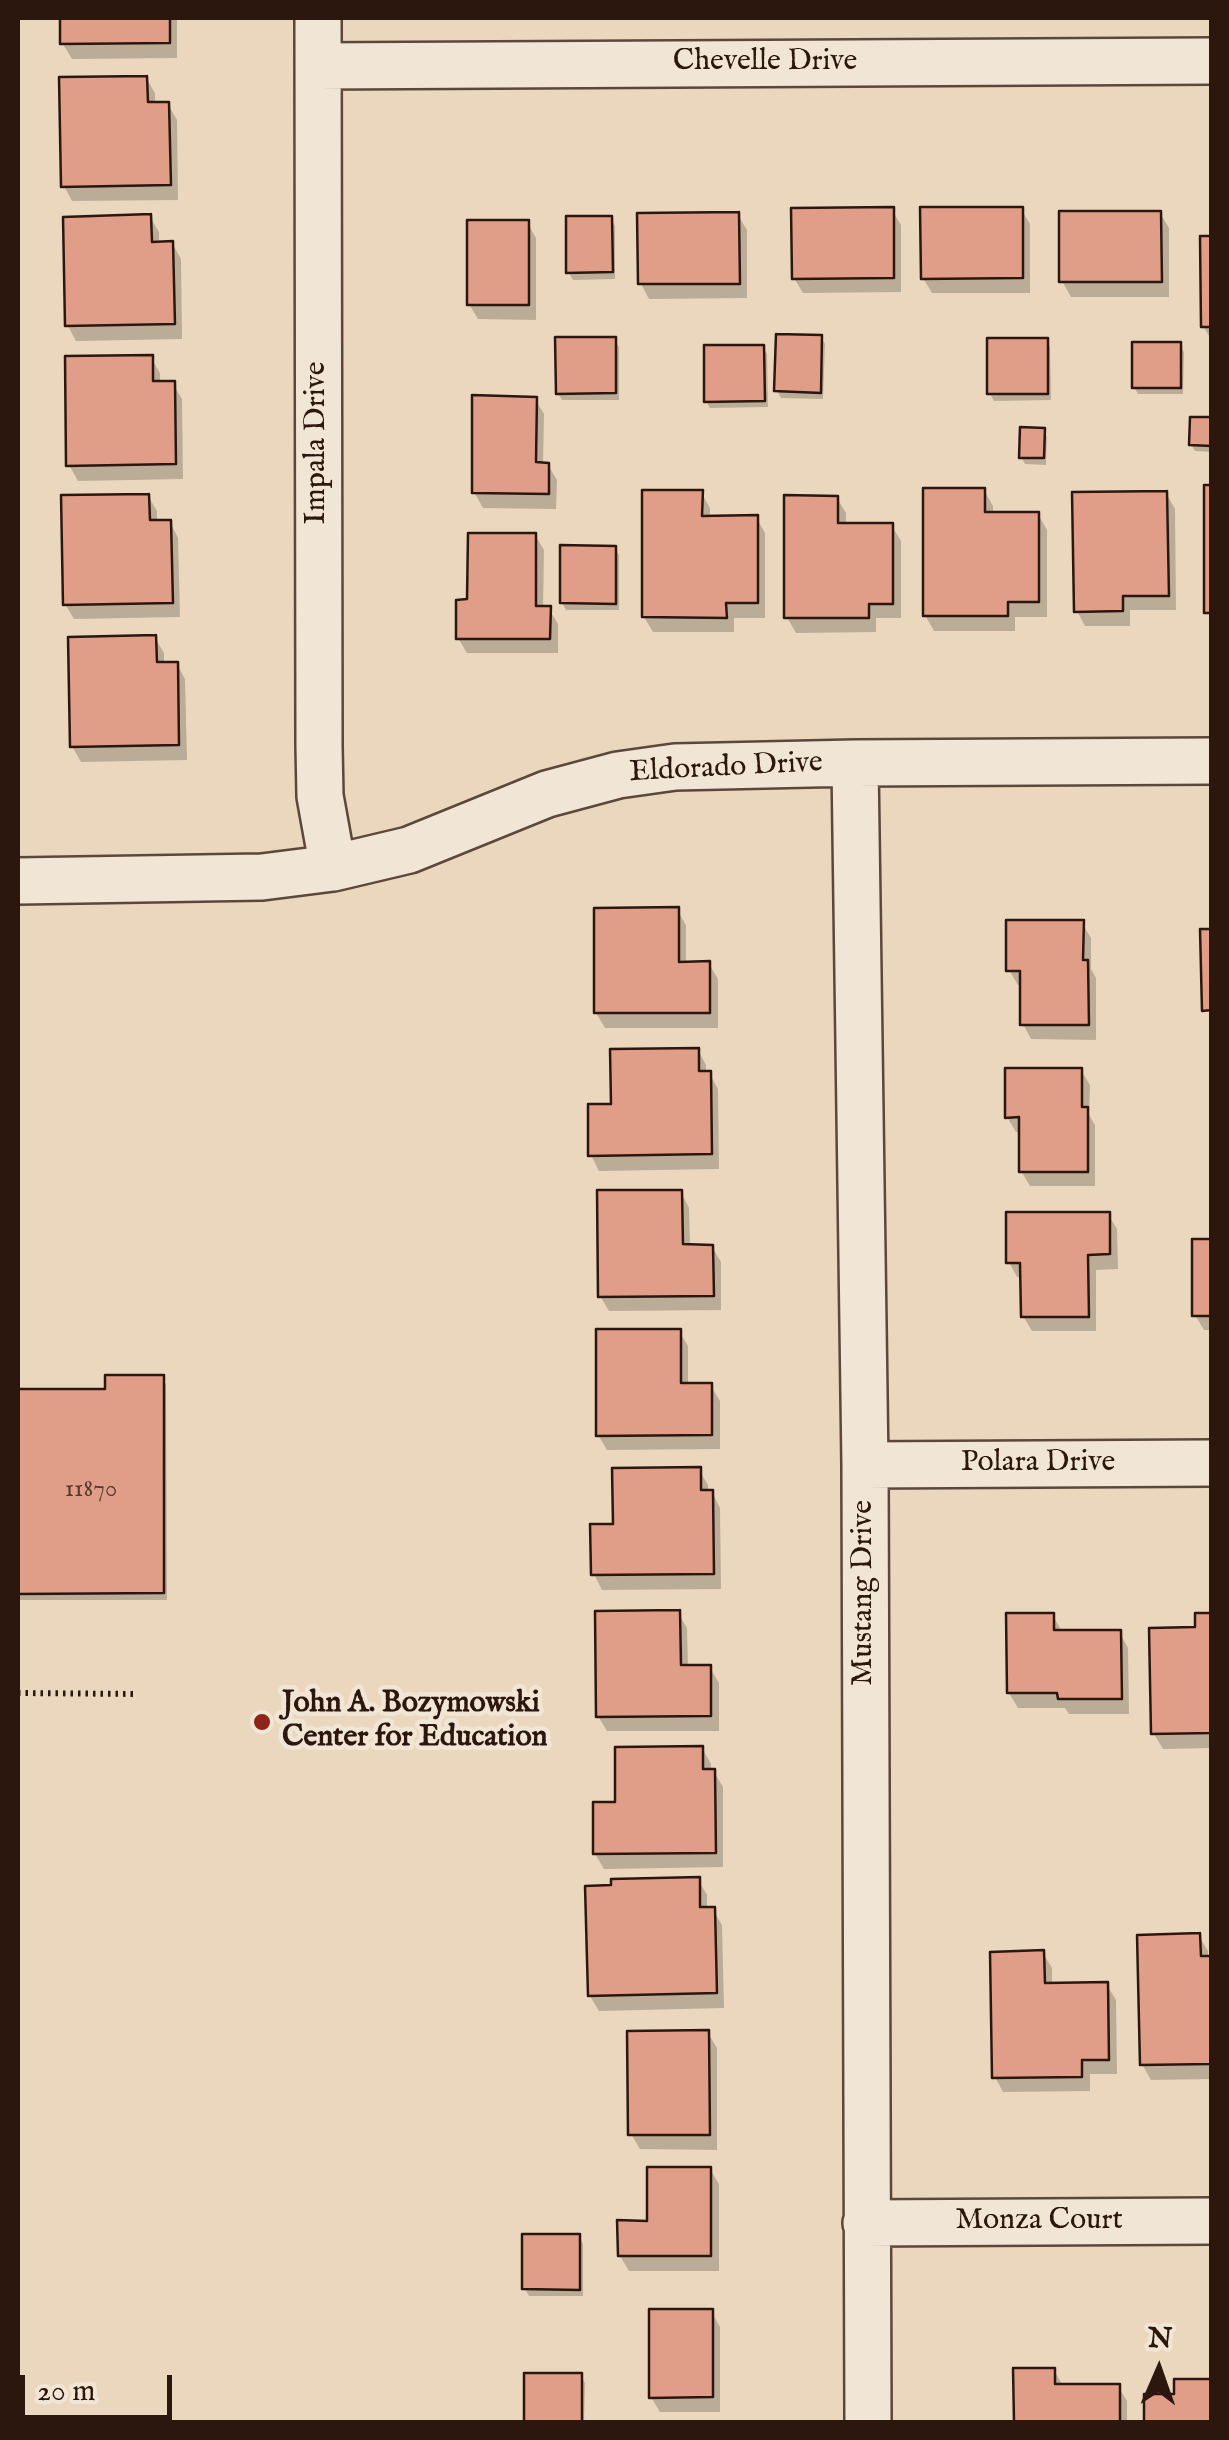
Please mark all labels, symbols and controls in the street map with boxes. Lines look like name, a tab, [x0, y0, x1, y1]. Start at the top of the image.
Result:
street label: Chevelle Drive	[673, 45, 857, 81]
street label: Impala Drive	[300, 362, 336, 524]
street label: Eldorado Drive	[628, 746, 824, 792]
street label: Polara Drive	[961, 1446, 1115, 1482]
house number: 11870	[65, 1476, 117, 1506]
street label: Mustang Drive	[847, 1500, 883, 1686]
place label: John A. Bozymowski Center for Education	[282, 1687, 547, 1758]
marker: John A. Bozymowski Center for Education	[251, 1711, 273, 1733]
street label: Monza Court	[955, 2204, 1123, 2240]
north arrow	[1109, 2320, 1209, 2420]
text: N	[1147, 2322, 1173, 2357]
scale bar	[25, 2355, 178, 2417]
text: 20 m	[37, 2373, 96, 2411]

